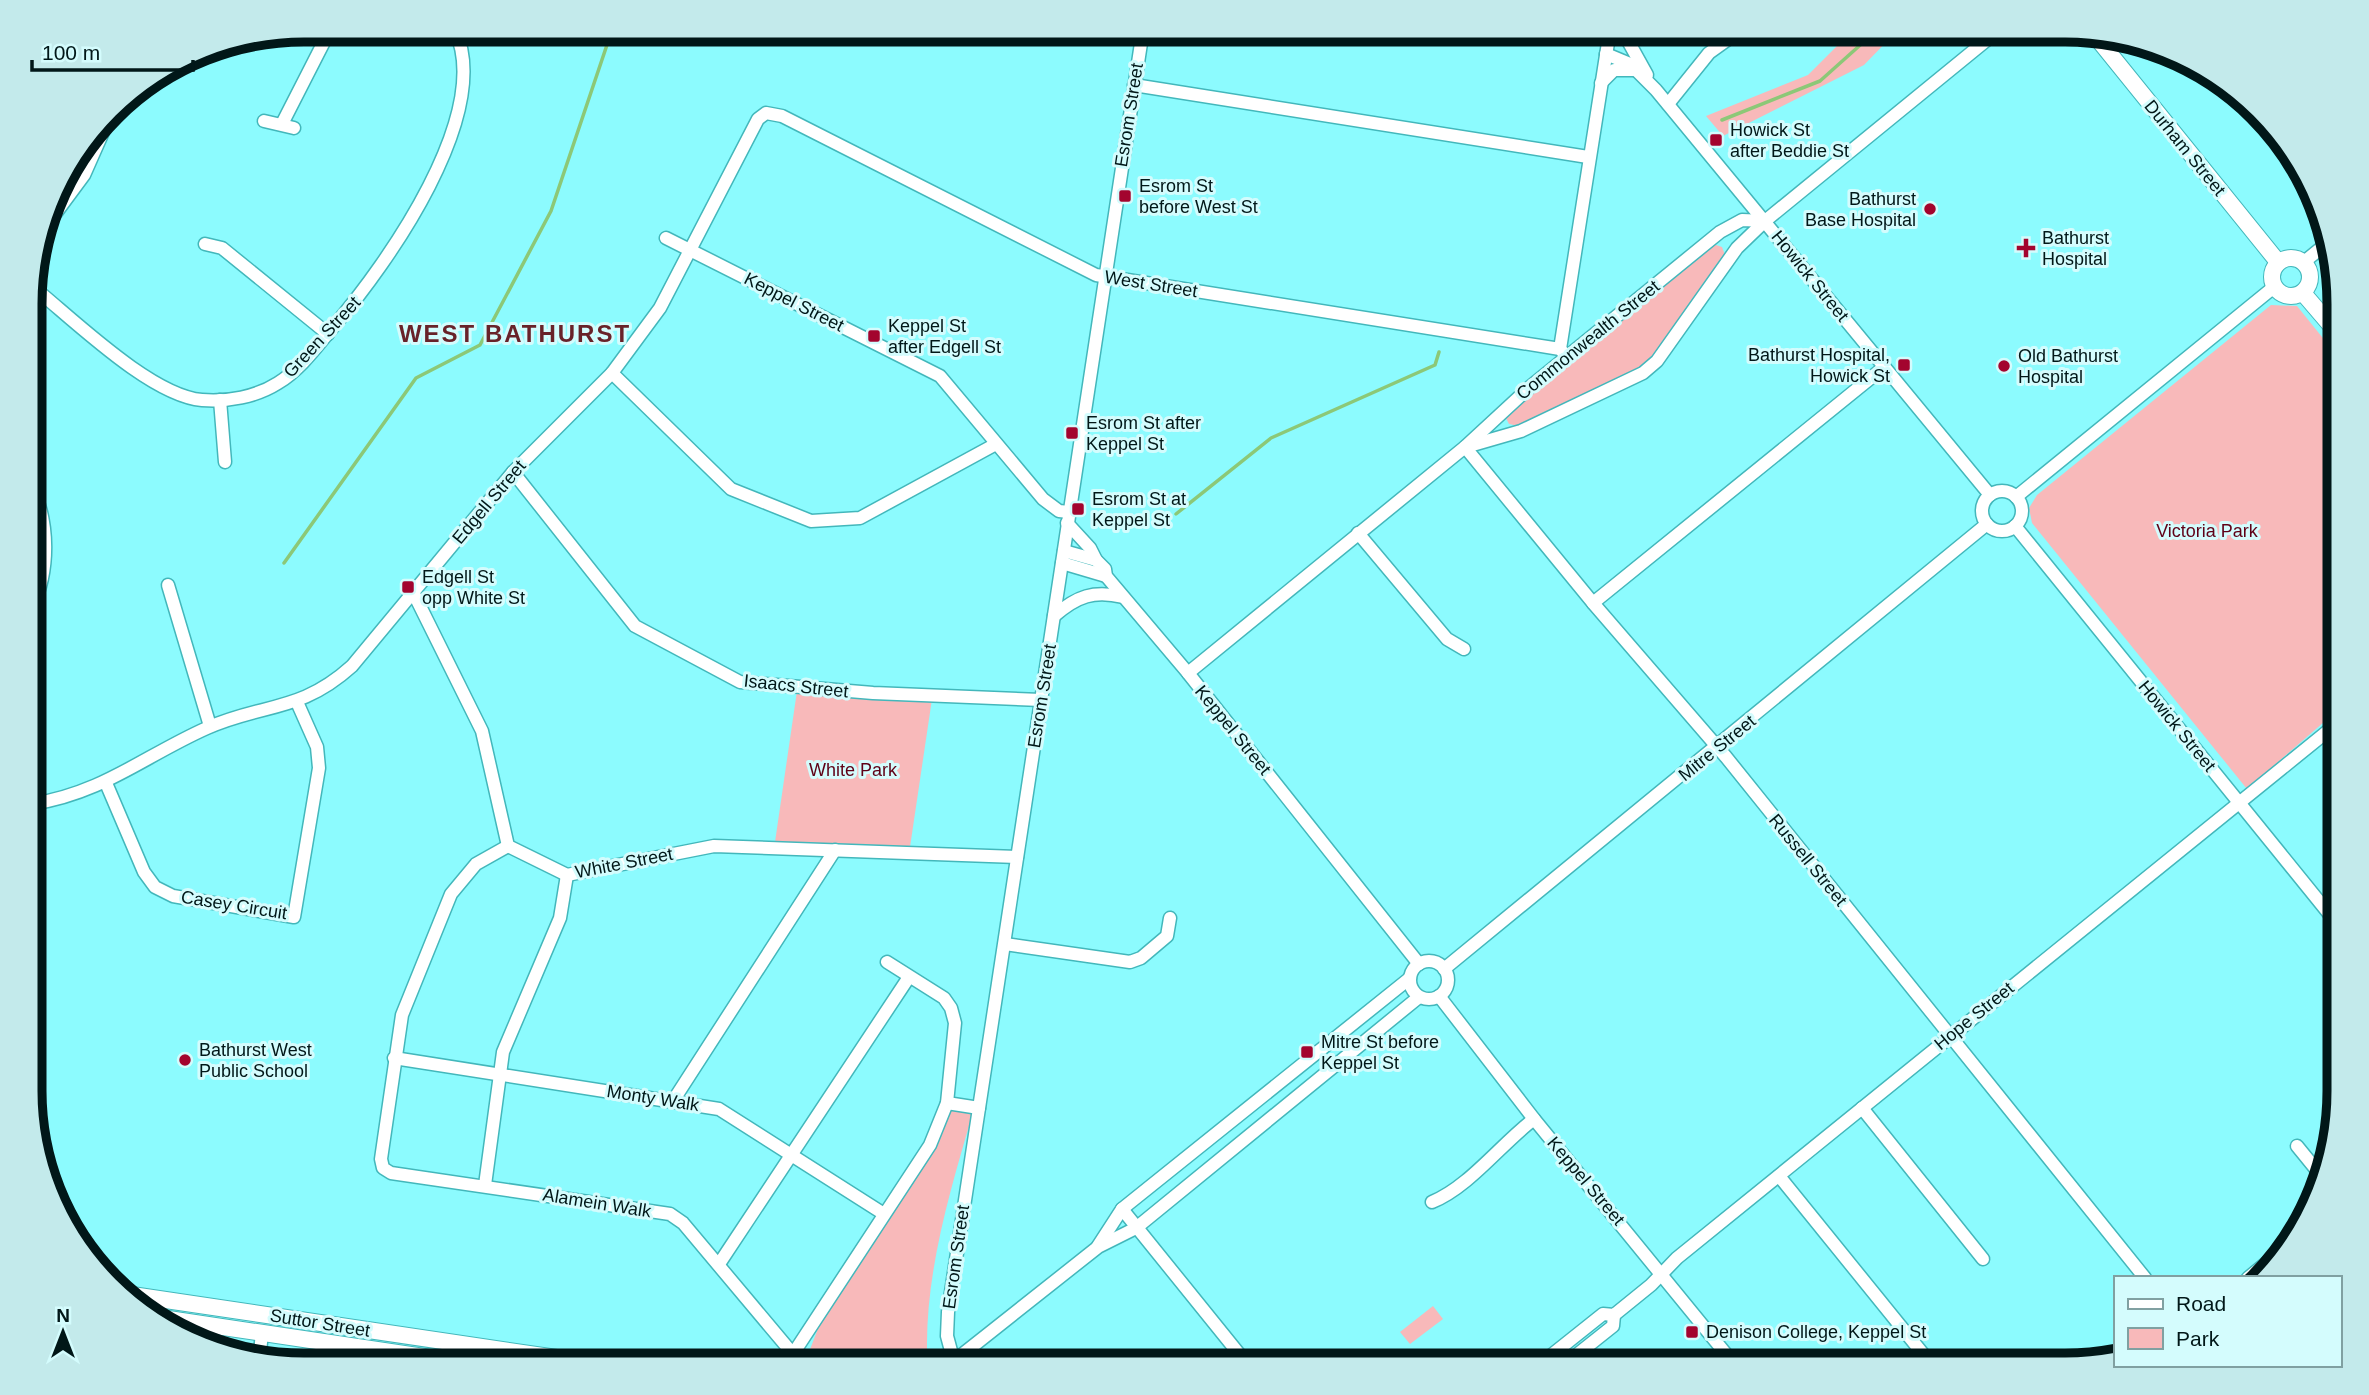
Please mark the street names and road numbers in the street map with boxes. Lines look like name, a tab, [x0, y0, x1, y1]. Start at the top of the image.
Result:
street label: Esrom Street	[1111, 62, 1147, 168]
street label: Durham Street	[2140, 96, 2230, 200]
street label: Howick Street	[1767, 227, 1853, 325]
street label: West Street	[1103, 267, 1199, 301]
street label: Keppel Street	[741, 268, 847, 336]
street label: Commonwealth Street	[1513, 276, 1663, 404]
street label: Green Street	[280, 292, 364, 382]
street label: Edgell Street	[448, 456, 530, 548]
street label: Esrom Street	[1024, 643, 1060, 749]
street label: Isaacs Street	[743, 671, 849, 701]
street label: Howick Street	[2134, 677, 2220, 775]
street label: Keppel Street	[1191, 681, 1275, 779]
street label: Mitre Street	[1675, 711, 1759, 785]
street label: Russell Street	[1765, 810, 1851, 910]
street label: White Street	[573, 844, 675, 882]
street label: Casey Circuit	[180, 887, 288, 923]
street label: Hope Street	[1930, 978, 2018, 1054]
street label: Monty Walk	[605, 1081, 702, 1115]
street label: Keppel Street	[1543, 1133, 1629, 1229]
street label: Alamein Walk	[541, 1185, 654, 1222]
street label: Esrom Street	[939, 1204, 973, 1310]
street label: Suttor Street	[269, 1305, 371, 1341]

